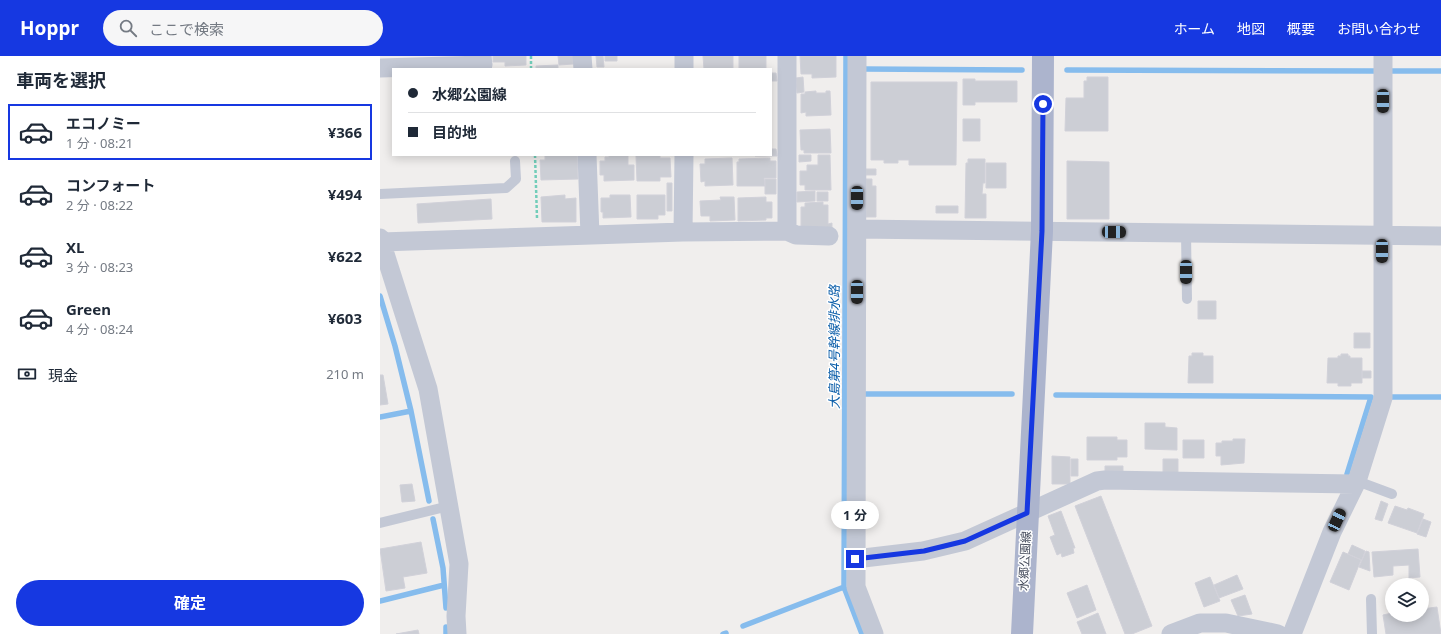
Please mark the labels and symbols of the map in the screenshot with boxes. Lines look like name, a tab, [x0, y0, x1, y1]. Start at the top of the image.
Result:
car	[1377, 89, 1389, 113]
route start	[1034, 95, 1052, 113]
car	[851, 186, 863, 210]
car	[1102, 226, 1126, 238]
car	[1376, 239, 1388, 263]
car	[1180, 260, 1192, 284]
car	[851, 280, 863, 304]
water label: 大島第4号幹線排水路	[825, 284, 843, 409]
callout: 1 分	[831, 501, 879, 529]
car	[1326, 507, 1348, 533]
street label: 水郷公園線	[1014, 531, 1035, 591]
route end	[846, 550, 864, 568]

